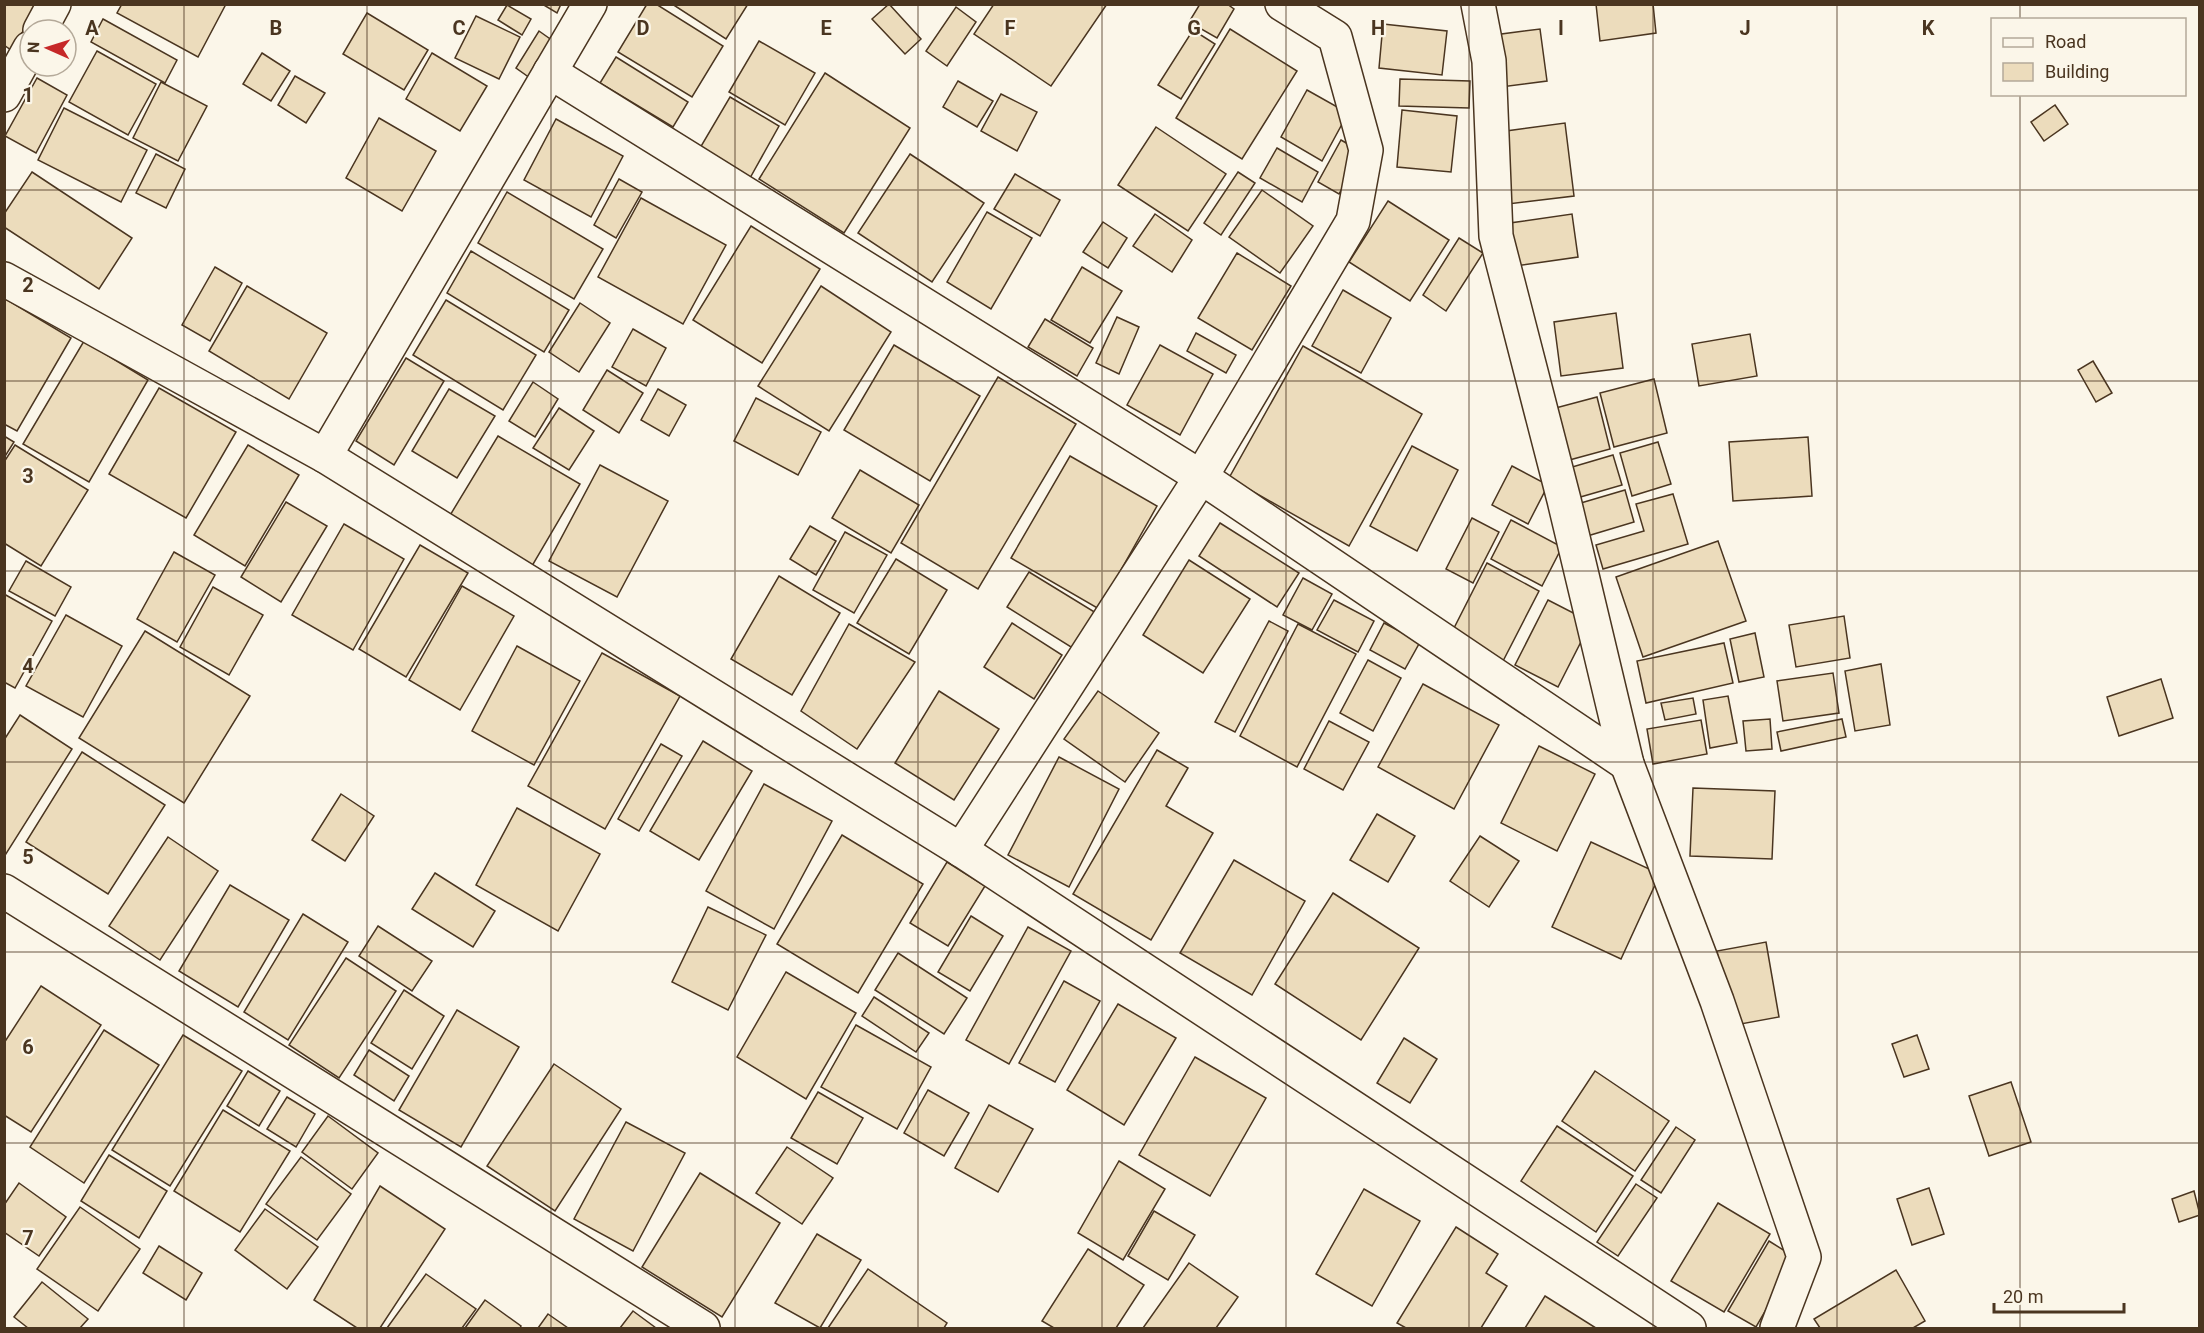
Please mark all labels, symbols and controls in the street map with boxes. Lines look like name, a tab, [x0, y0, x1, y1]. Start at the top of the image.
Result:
text: A	[85, 16, 99, 40]
text: B	[270, 16, 282, 40]
text: C	[452, 16, 466, 40]
text: D	[637, 16, 650, 40]
text: E	[820, 16, 832, 40]
text: F	[1005, 16, 1016, 40]
text: G	[1187, 16, 1201, 40]
text: H	[1371, 16, 1385, 40]
text: I	[1558, 16, 1564, 40]
text: J	[1739, 16, 1751, 40]
text: K	[1922, 16, 1935, 40]
north arrow	[18, 18, 78, 78]
legend	[1991, 18, 2186, 96]
text: Road	[2045, 31, 2086, 52]
text: N	[24, 41, 43, 53]
text: Building	[2045, 61, 2109, 82]
text: 1	[22, 83, 34, 107]
text: 2	[22, 273, 34, 297]
text: 3	[22, 464, 34, 488]
text: 4	[22, 654, 34, 678]
text: 5	[22, 845, 34, 869]
text: 6	[22, 1035, 34, 1059]
text: 7	[22, 1226, 34, 1250]
scale bar	[1994, 1276, 2124, 1314]
text: 20 m	[2003, 1286, 2043, 1307]

